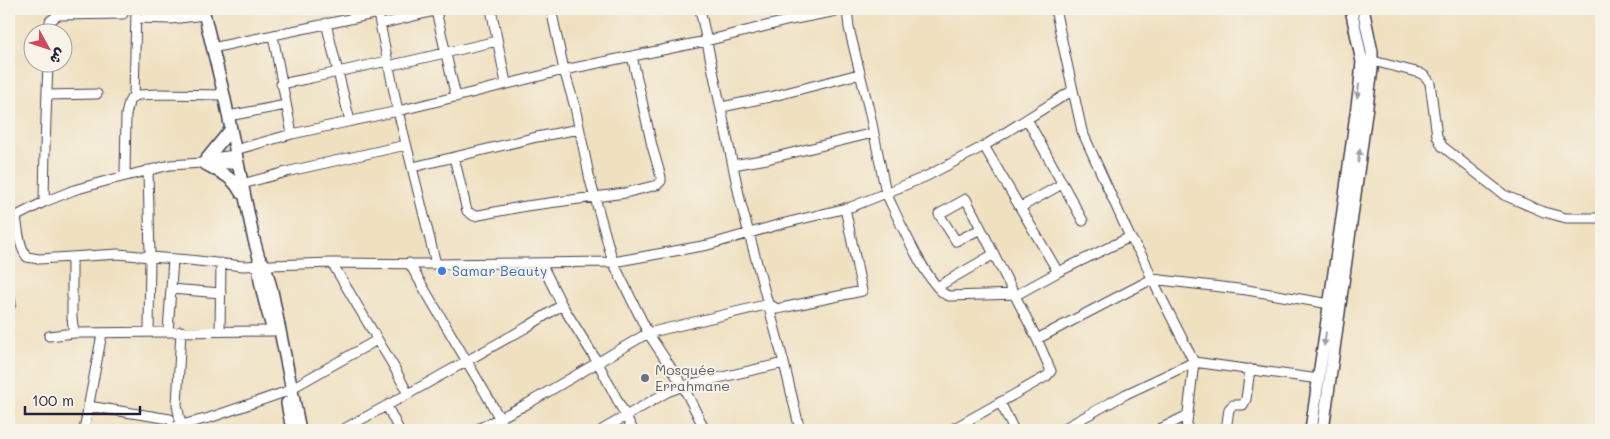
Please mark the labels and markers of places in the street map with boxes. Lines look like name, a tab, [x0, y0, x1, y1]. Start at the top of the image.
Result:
place label: Samar Beauty	[452, 261, 547, 280]
marker: Samar Beauty	[436, 265, 448, 277]
place label: Mosquée Errahmane	[655, 360, 730, 395]
marker: Mosquée Errahmane	[639, 372, 651, 384]

